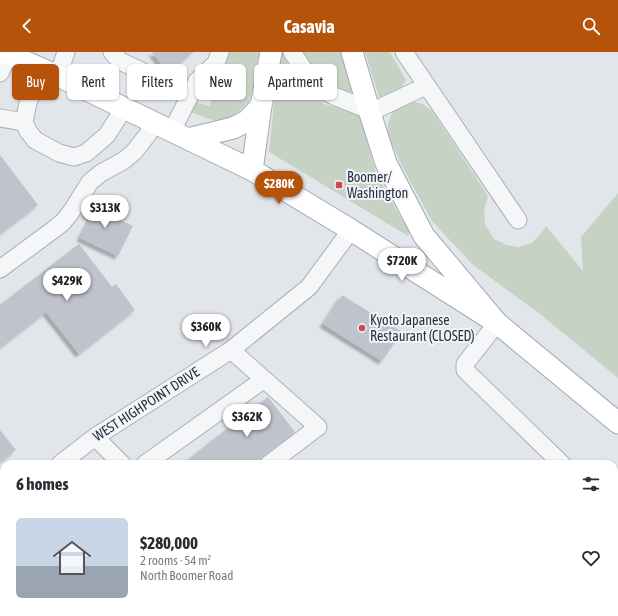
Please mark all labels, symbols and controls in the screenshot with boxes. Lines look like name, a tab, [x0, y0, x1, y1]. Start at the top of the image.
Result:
icon: back	[16, 15, 38, 37]
icon: search	[580, 15, 602, 37]
text: Casavia	[283, 16, 335, 37]
chip: Buy	[12, 64, 59, 100]
chip: Rent	[67, 64, 119, 100]
chip: Filters	[127, 64, 187, 100]
chip: New	[195, 64, 246, 100]
chip: Apartment	[254, 64, 337, 100]
place label: Boomer/ Washington	[347, 169, 408, 201]
pin: $280K	[251, 171, 307, 205]
text: $280K	[264, 176, 294, 191]
marker: Boomer/ Washington	[334, 180, 344, 190]
pin: $313K	[77, 195, 133, 229]
text: $313K	[90, 200, 120, 215]
pin: $720K	[374, 248, 430, 282]
text: $720K	[387, 253, 417, 268]
pin: $429K	[39, 268, 95, 302]
text: $429K	[52, 273, 82, 288]
place label: Kyoto Japanese Restaurant (CLOSED)	[370, 312, 475, 344]
pin: $360K	[178, 314, 234, 348]
text: $360K	[191, 319, 221, 334]
marker: Kyoto Japanese Restaurant (CLOSED)	[357, 323, 367, 333]
street label: WEST HIGHPOINT DRIVE	[90, 364, 202, 444]
pin: $362K	[219, 404, 275, 438]
text: $362K	[232, 409, 262, 424]
icon: filters	[580, 473, 602, 495]
text: 6 homes	[16, 474, 69, 494]
text: $280,000	[140, 533, 198, 553]
icon: home	[48, 534, 96, 582]
icon: heart	[580, 547, 602, 569]
text: 2 rooms · 54 m²	[140, 553, 211, 568]
text: North Boomer Road	[140, 568, 233, 583]

